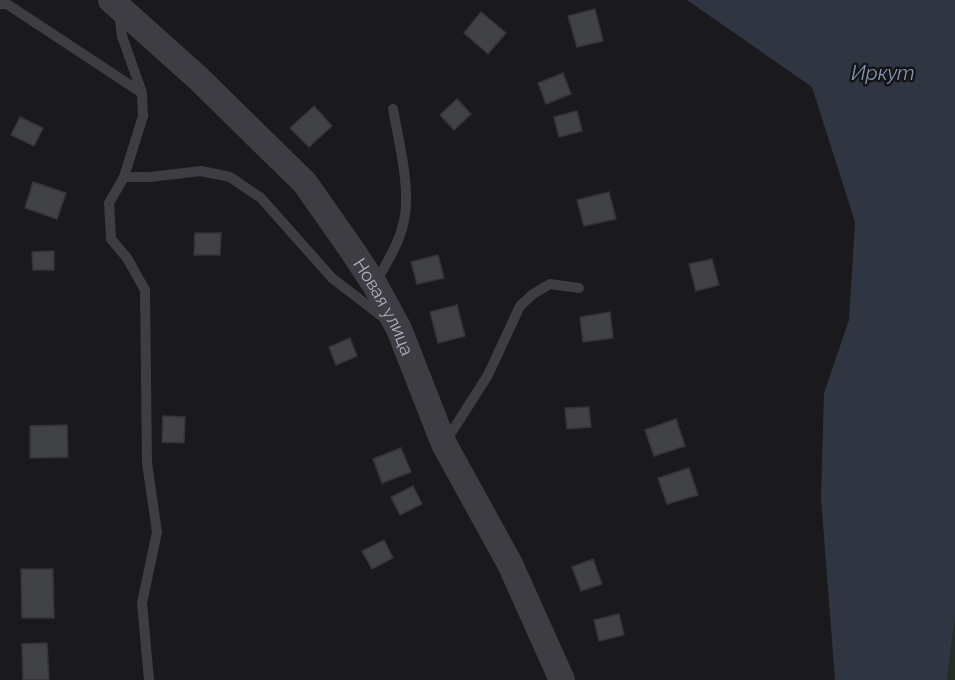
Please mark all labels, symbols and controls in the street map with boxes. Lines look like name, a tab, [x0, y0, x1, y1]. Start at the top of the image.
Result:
water label: Иркут	[851, 61, 915, 85]
street label: Новая улица	[350, 254, 419, 358]

